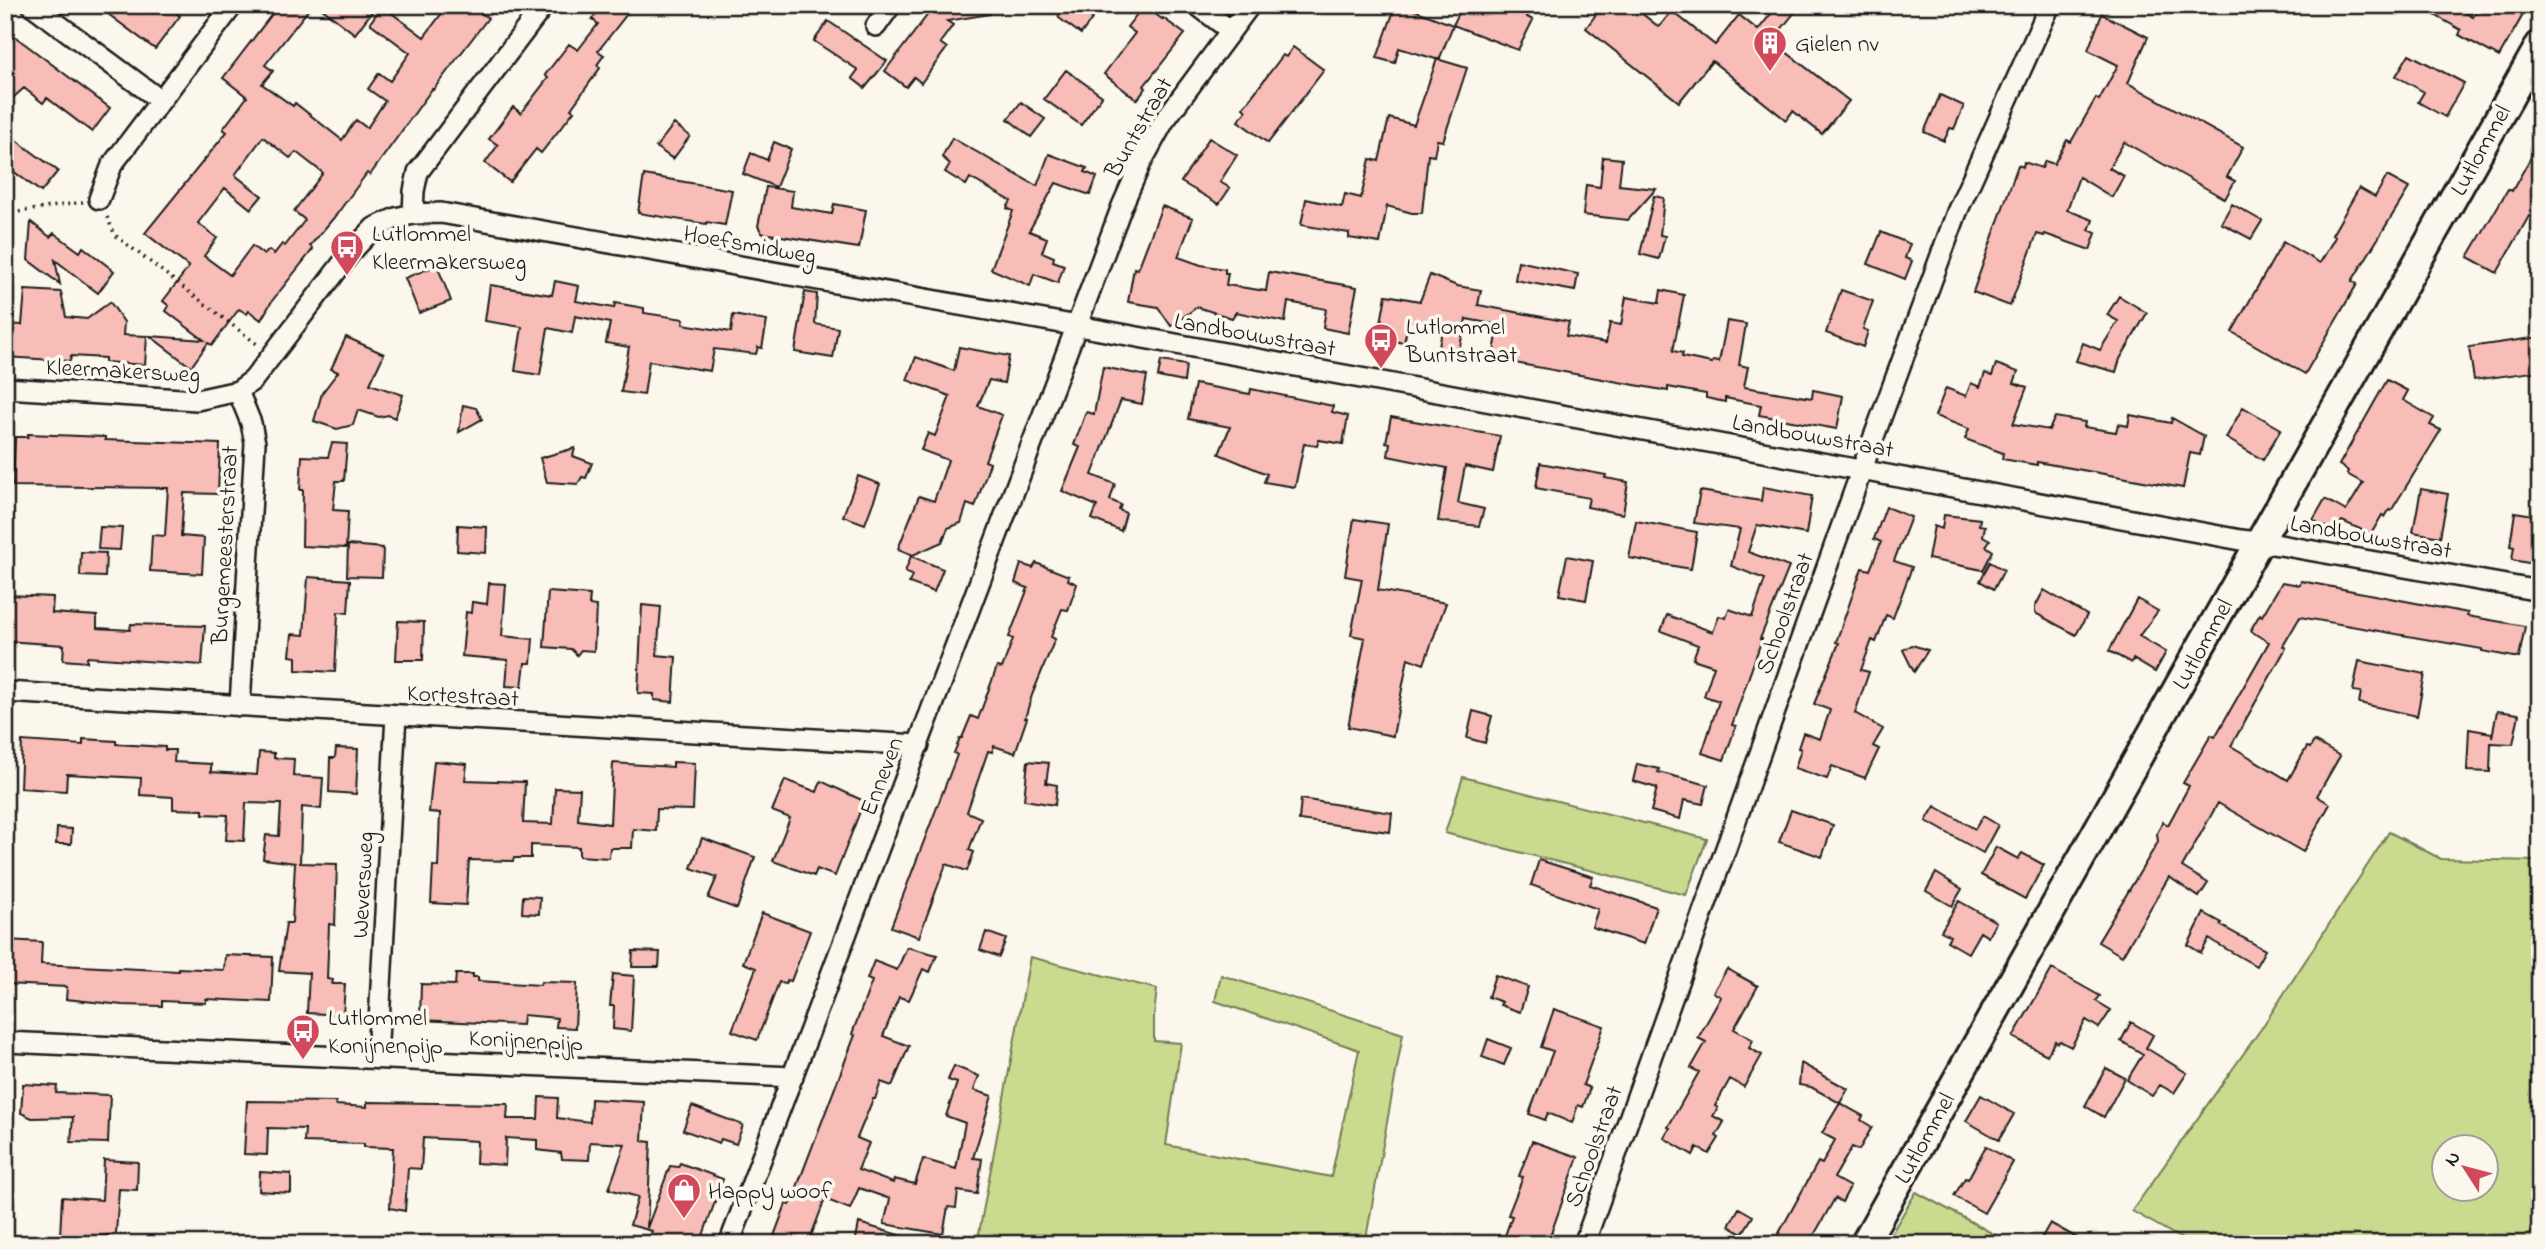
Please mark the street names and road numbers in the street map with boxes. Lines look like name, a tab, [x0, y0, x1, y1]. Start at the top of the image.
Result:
street label: Buntstraat	[1097, 71, 1183, 186]
street label: Lutlommel	[2443, 99, 2522, 203]
street label: Hoefsmidweg	[680, 218, 819, 275]
street label: Landbouwstraat	[1171, 305, 1338, 368]
street label: Kleermakersweg	[45, 351, 201, 394]
street label: Landbouwstraat	[1729, 406, 1896, 469]
street label: Burgemeesterstraat	[204, 445, 249, 646]
street label: Landbouwstraat	[2287, 507, 2454, 570]
street label: Schoolstraat	[1748, 548, 1825, 680]
street label: Lutlommel	[2165, 593, 2244, 697]
street label: Kortestraat	[406, 677, 520, 718]
street label: Enneven	[852, 733, 914, 821]
street label: Weversweg	[344, 831, 385, 939]
street label: Konijnenpijp	[468, 1022, 584, 1063]
street label: Schoolstraat	[1557, 1081, 1634, 1213]
street label: Lutlommel	[1887, 1087, 1966, 1191]

